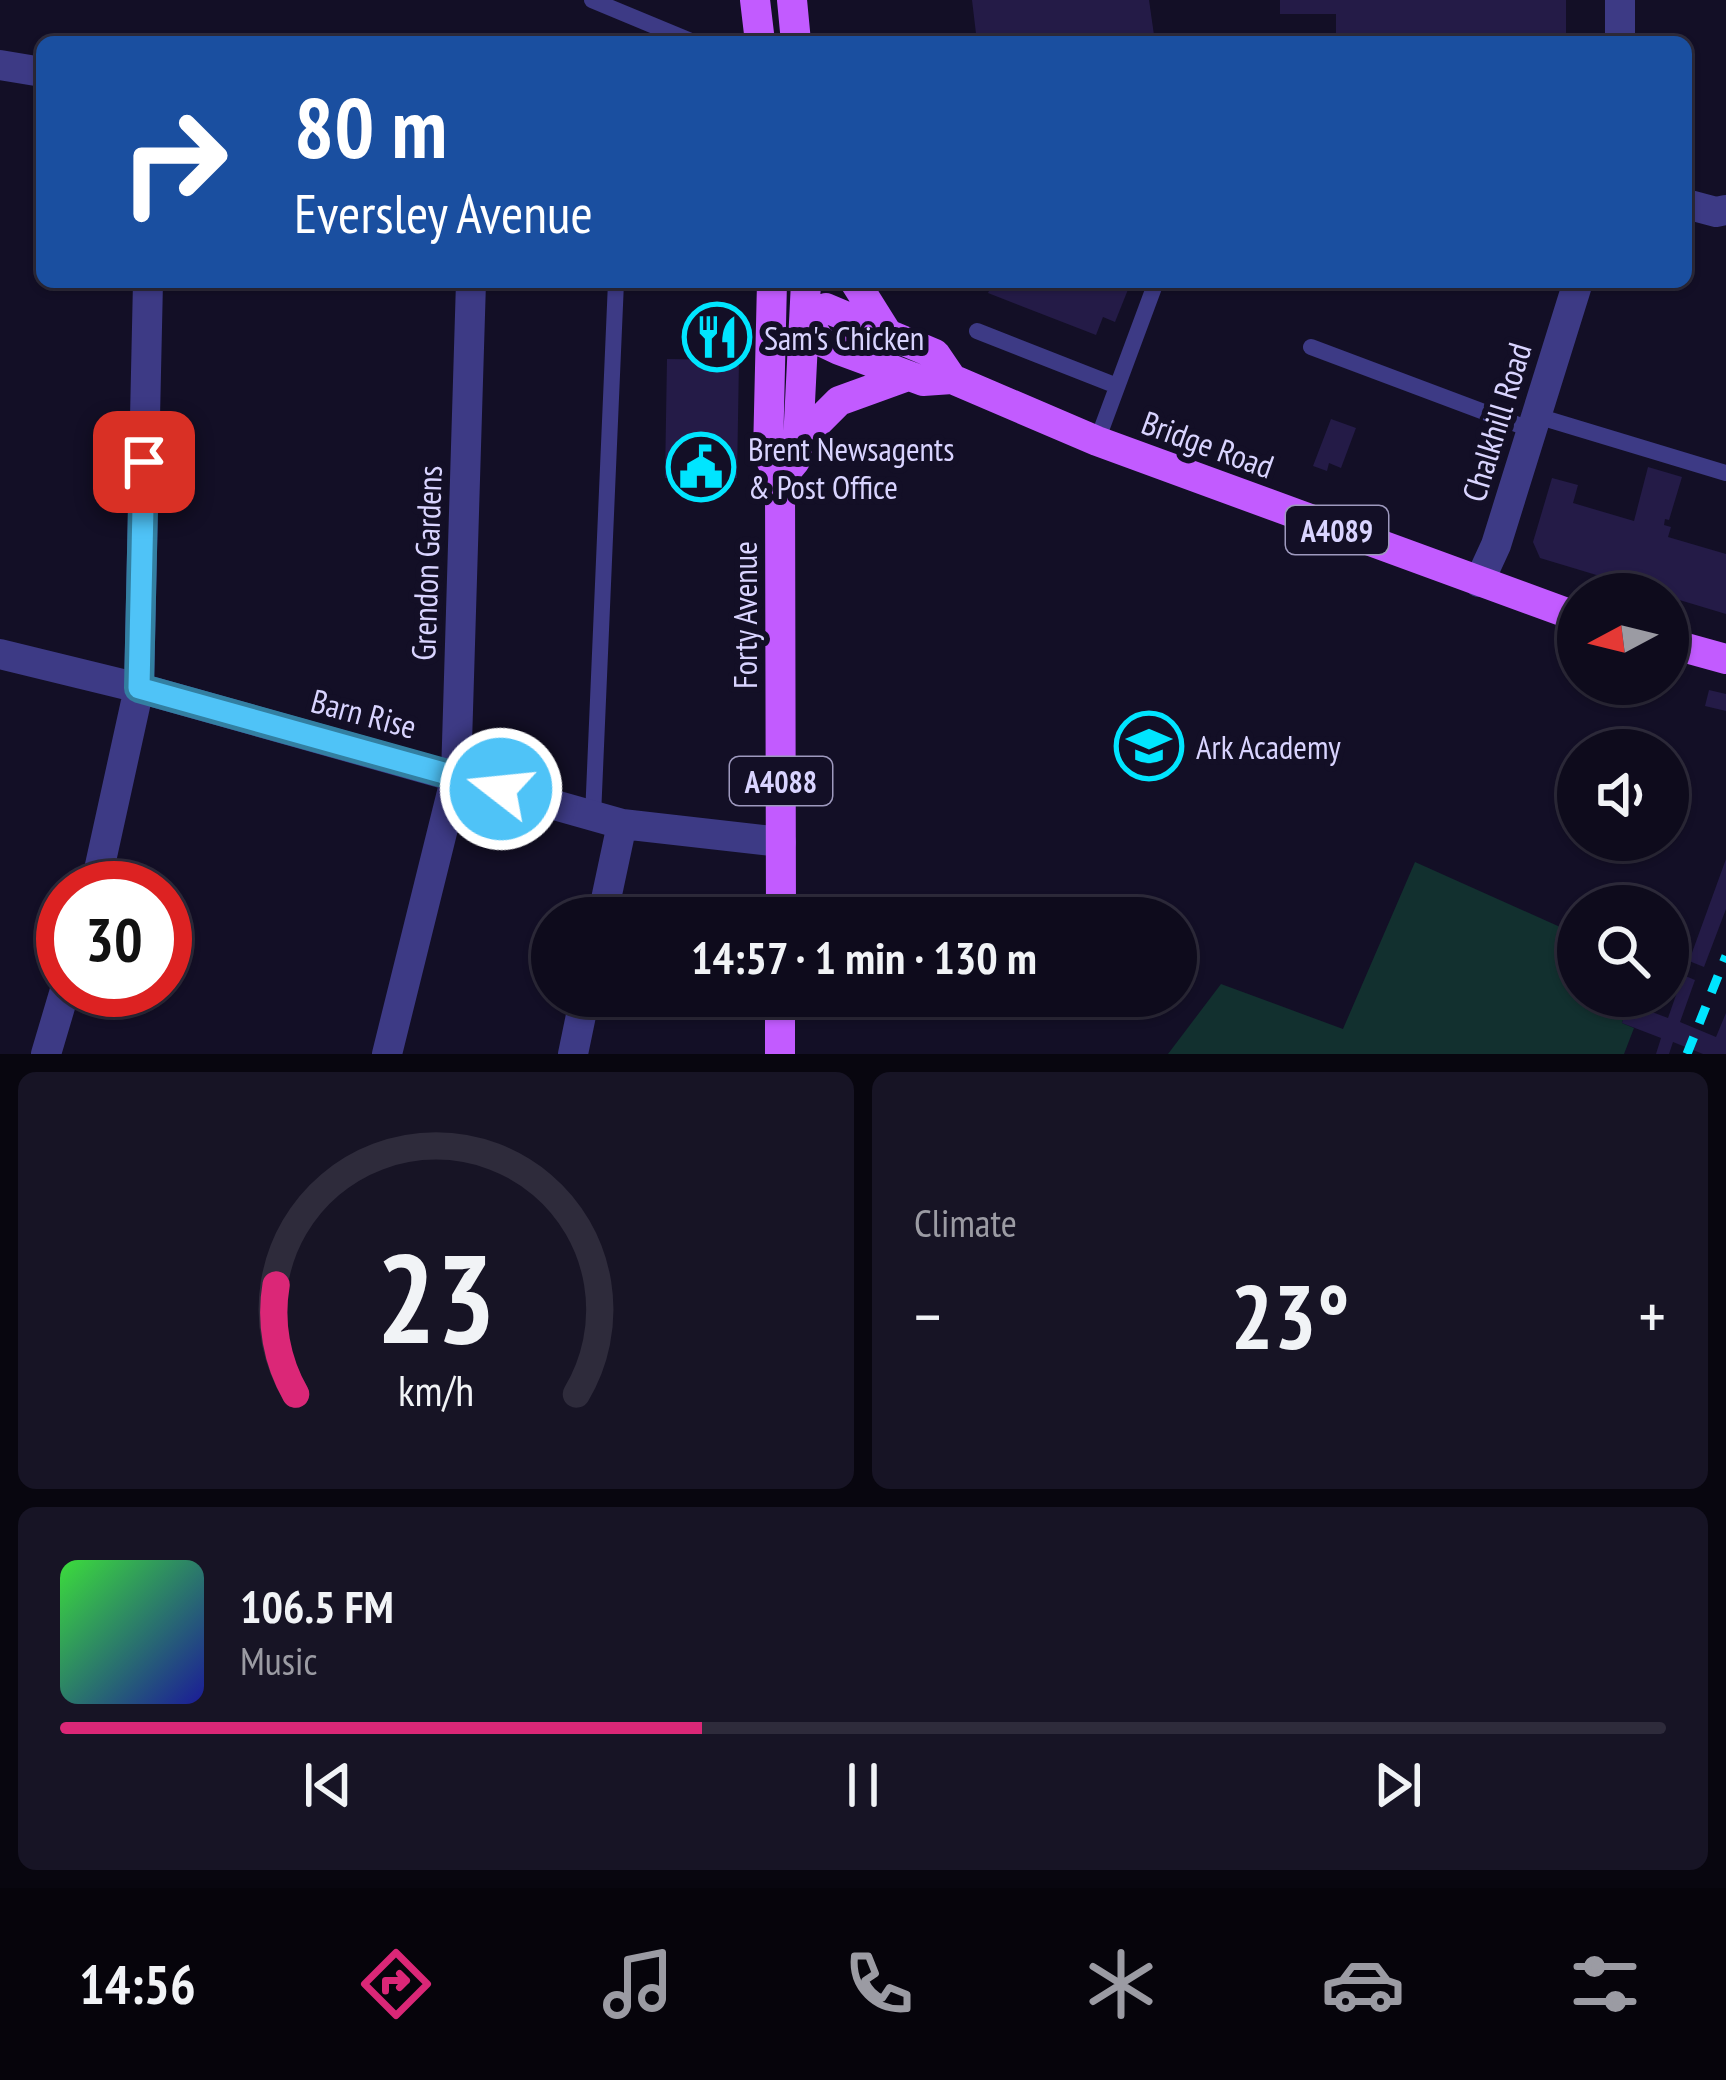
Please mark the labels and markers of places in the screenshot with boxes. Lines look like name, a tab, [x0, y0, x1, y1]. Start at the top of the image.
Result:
restaurant icon: Sam's Chicken	[682, 302, 752, 372]
place label: Sam's Chicken	[764, 316, 924, 359]
pin	[93, 411, 195, 513]
place label: Brent Newsagents & Post Office	[748, 427, 954, 508]
public building icon: Brent Newsagents & Post Office	[666, 432, 736, 502]
school or university icon: Ark Academy	[1114, 711, 1184, 781]
place label: Ark Academy	[1196, 725, 1341, 768]

